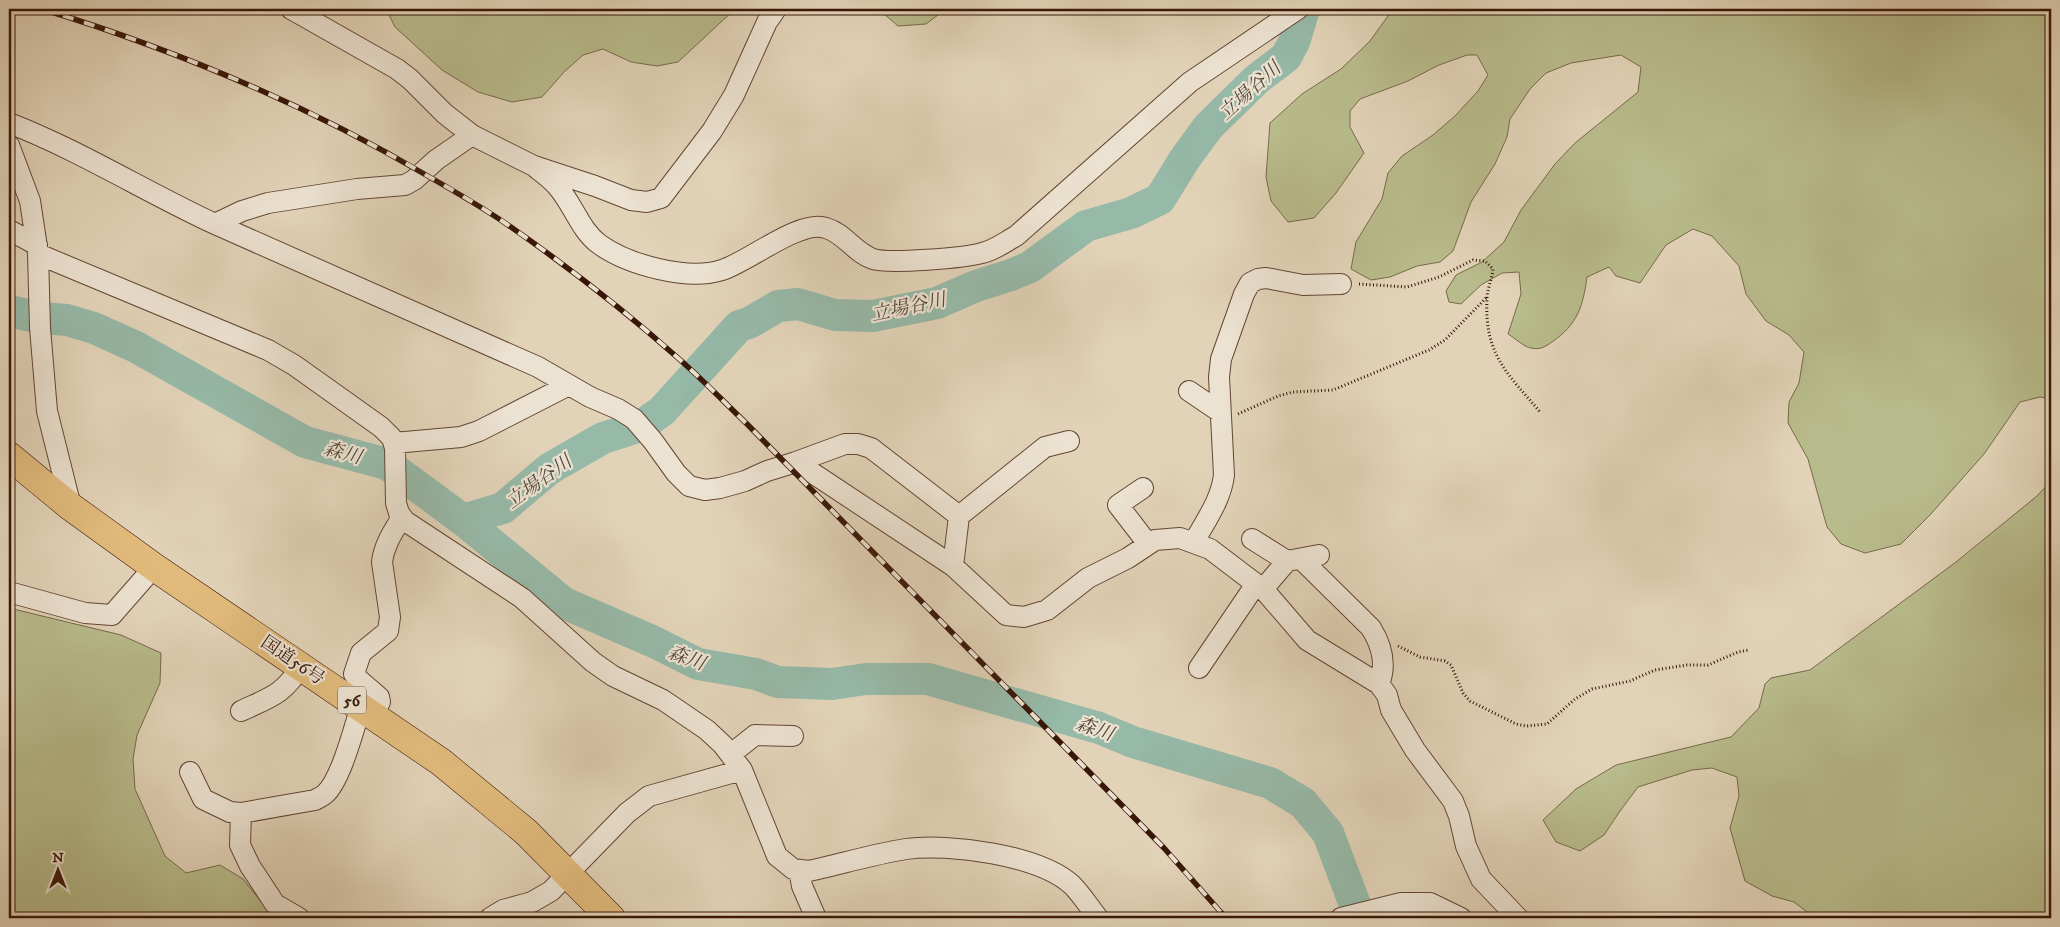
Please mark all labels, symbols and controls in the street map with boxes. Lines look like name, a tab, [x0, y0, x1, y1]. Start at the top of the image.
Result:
water label: 立場谷川	[1214, 56, 1287, 125]
water label: 立場谷川	[869, 288, 950, 327]
water label: 森川	[321, 437, 366, 470]
water label: 立場谷川	[501, 449, 578, 514]
street label: 国道56号	[256, 631, 329, 690]
water label: 森川	[665, 641, 710, 676]
road number: 56	[338, 686, 366, 714]
water label: 森川	[1073, 712, 1118, 747]
north arrow	[32, 844, 82, 894]
text: N	[52, 849, 64, 867]

